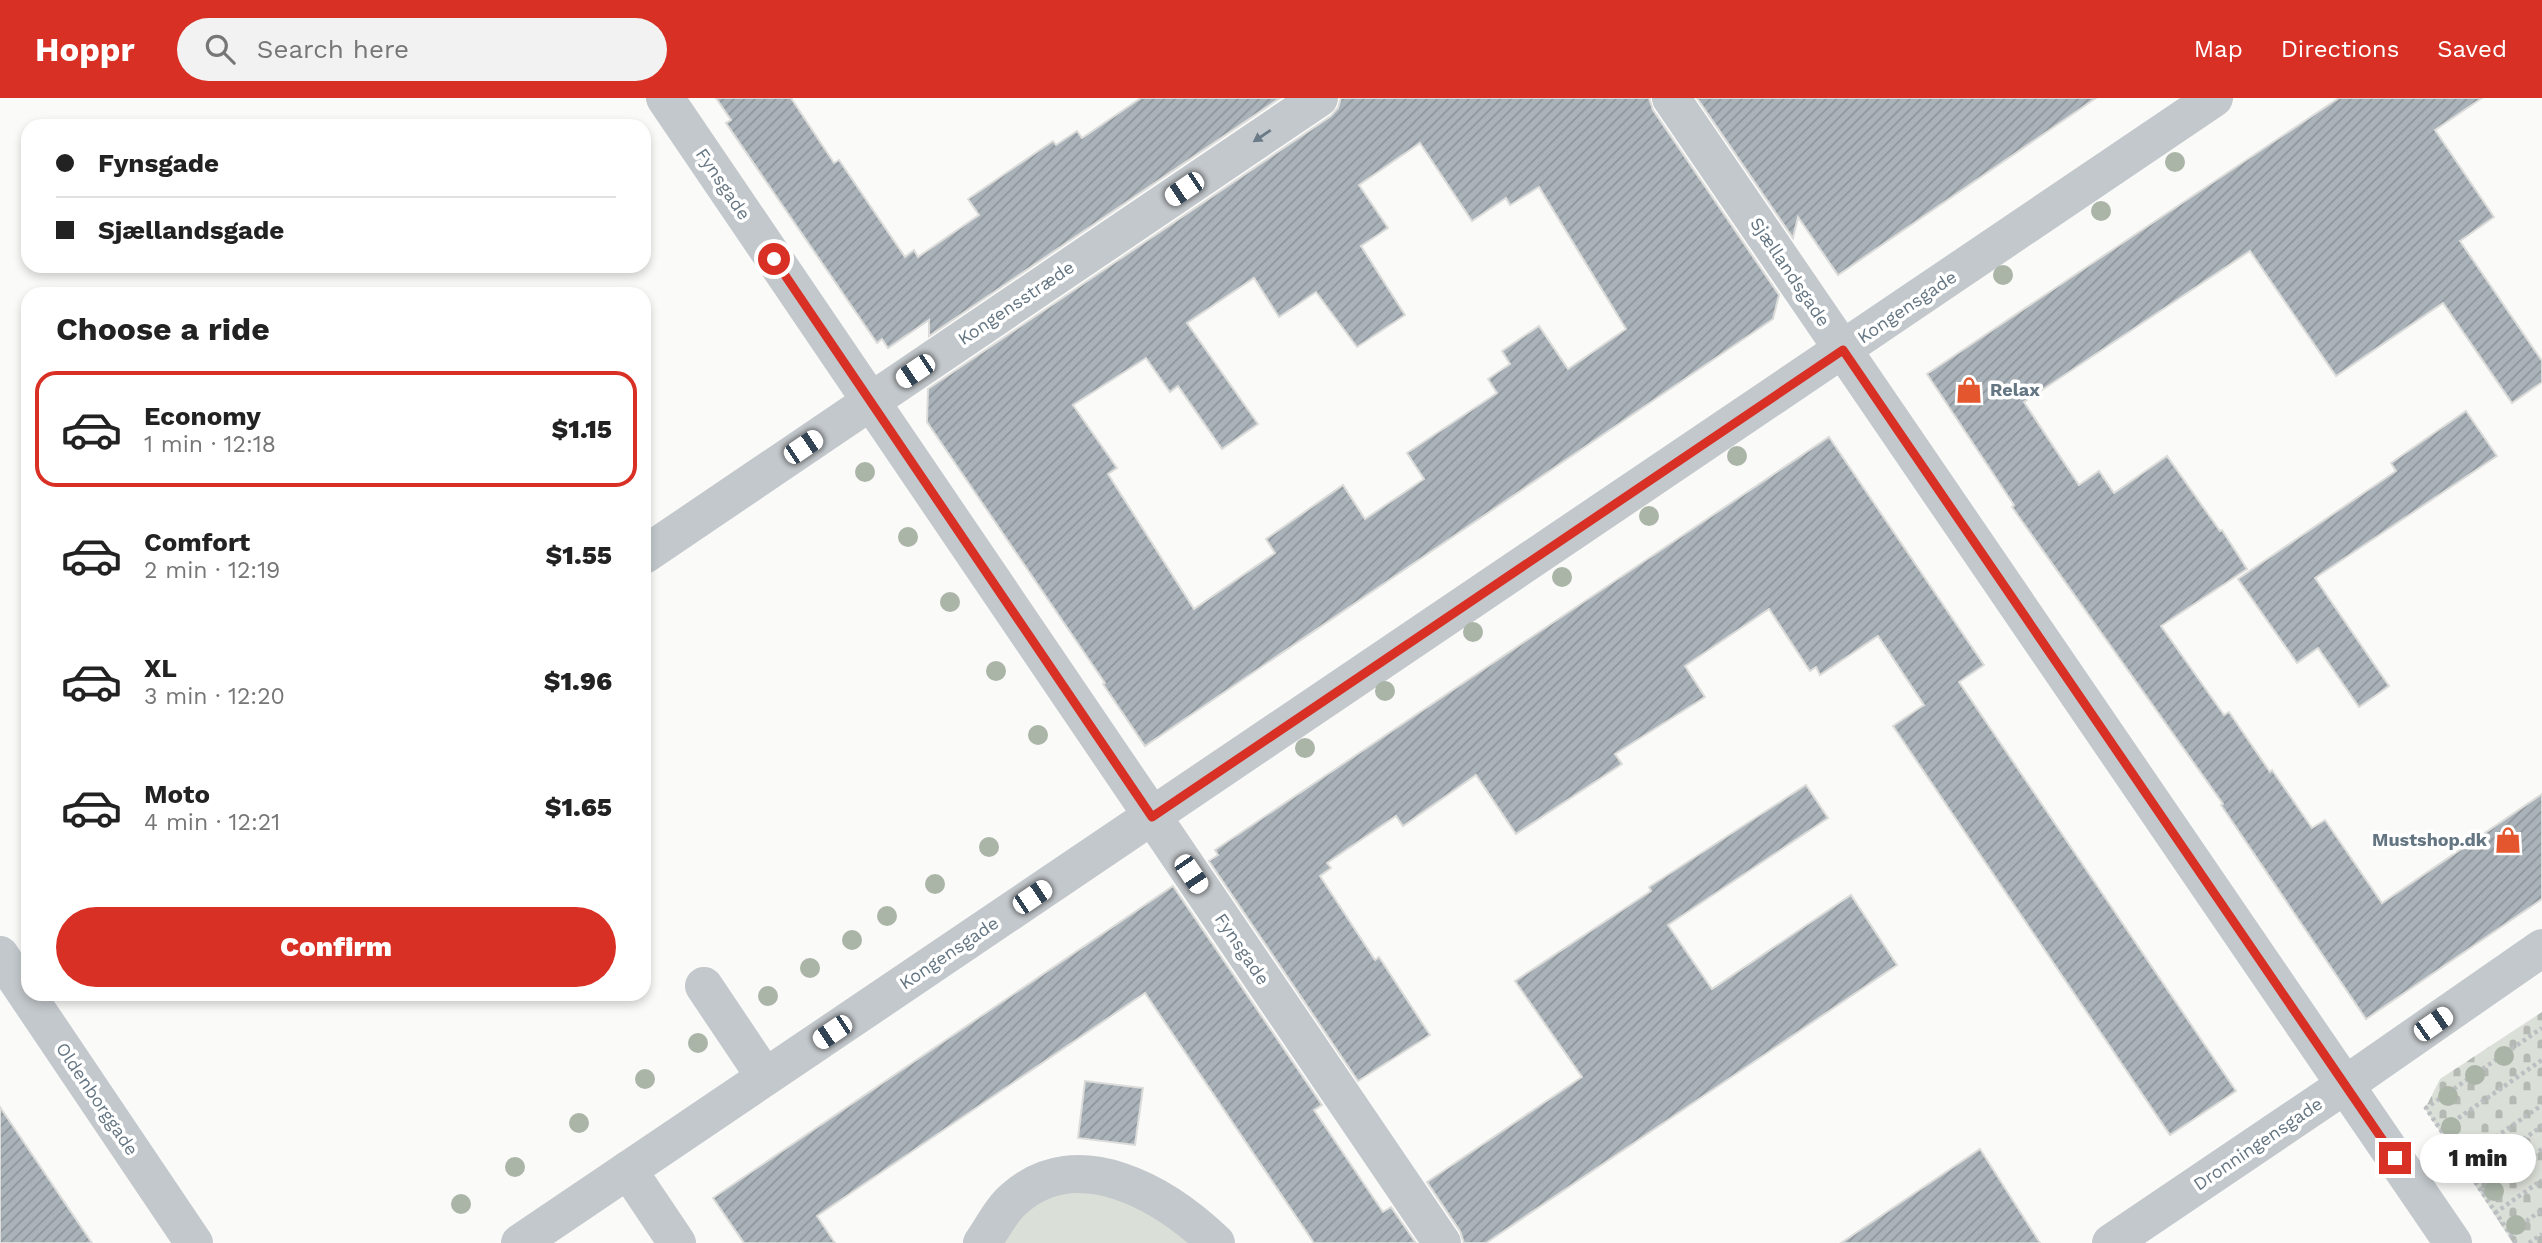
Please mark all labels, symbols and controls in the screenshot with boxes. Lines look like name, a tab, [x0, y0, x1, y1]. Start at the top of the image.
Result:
search box	[177, 18, 667, 81]
text: Hoppr	[35, 30, 135, 69]
icon: search	[201, 30, 239, 68]
text: Search here	[257, 34, 409, 64]
text: Map	[2194, 35, 2243, 63]
text: Directions	[2281, 35, 2399, 63]
text: Saved	[2437, 35, 2507, 63]
one-way arrow	[1253, 129, 1271, 143]
street label: Fynsgade	[692, 144, 755, 224]
text: Fynsgade	[98, 148, 219, 178]
car	[1161, 169, 1208, 209]
street label: Sjællandsgade	[1746, 213, 1835, 330]
text: Sjællandsgade	[98, 215, 284, 245]
route start	[758, 243, 790, 275]
street label: Kongensstræde	[954, 256, 1078, 349]
street label: Kongensgade	[1853, 266, 1960, 347]
text: Choose a ride	[56, 310, 270, 348]
car	[892, 351, 939, 391]
shop icon: Relax	[1954, 375, 1984, 405]
place label: Relax	[1990, 379, 2040, 400]
icon: car	[60, 398, 123, 461]
text: Economy	[144, 401, 261, 431]
text: $1.15	[552, 414, 612, 444]
car	[780, 427, 827, 467]
text: 1 min · 12:18	[144, 431, 276, 458]
icon: car	[60, 524, 123, 587]
text: Comfort	[144, 527, 250, 557]
text: $1.55	[545, 540, 612, 570]
text: 2 min · 12:19	[144, 557, 280, 584]
icon: car	[60, 650, 123, 713]
text: XL	[144, 653, 177, 683]
text: $1.96	[544, 666, 612, 696]
text: 3 min · 12:20	[144, 683, 285, 710]
icon: car	[60, 776, 123, 839]
text: Moto	[144, 779, 210, 809]
text: $1.65	[545, 792, 612, 822]
text: 4 min · 12:21	[144, 809, 280, 836]
shop icon: Mustshop.dk	[2493, 825, 2523, 855]
place label: Mustshop.dk	[2372, 829, 2488, 850]
car	[1171, 851, 1212, 897]
car	[1009, 877, 1056, 917]
button: Confirm	[56, 907, 616, 987]
street label: Fynsgade	[1211, 909, 1274, 989]
street label: Kongensgade	[895, 912, 1002, 993]
car	[2410, 1003, 2457, 1045]
car	[809, 1012, 856, 1052]
street label: Oldenborggade	[52, 1038, 143, 1159]
street label: Dronningensgade	[2189, 1093, 2326, 1195]
callout: 1 min	[2420, 1134, 2535, 1182]
route end	[2379, 1142, 2411, 1174]
text: 1 min	[2448, 1145, 2508, 1172]

